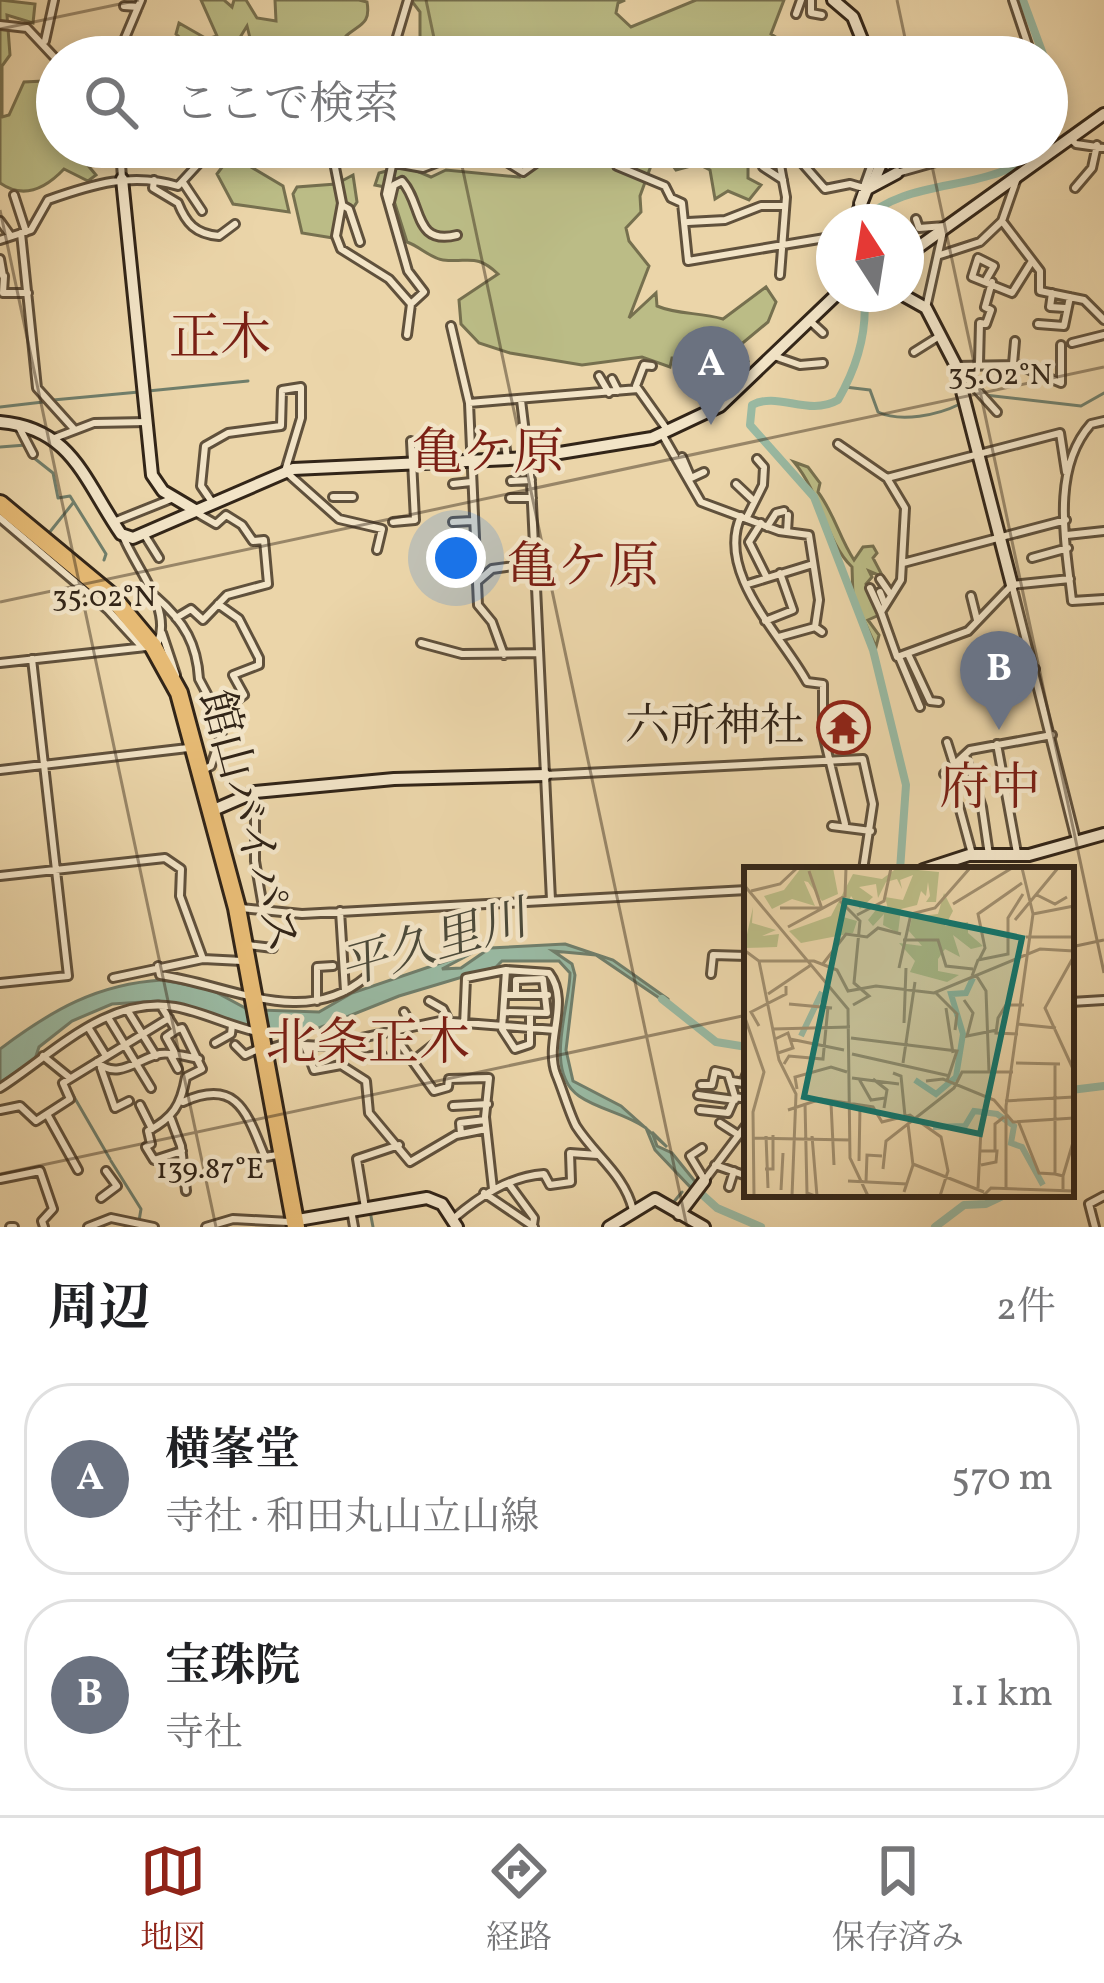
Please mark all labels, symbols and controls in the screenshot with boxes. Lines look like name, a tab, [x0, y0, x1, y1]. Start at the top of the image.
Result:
search box	[36, 36, 1068, 168]
icon: search	[78, 69, 144, 135]
text: ここで検索	[174, 75, 399, 138]
north arrow	[816, 204, 924, 312]
district label: 正木	[169, 305, 271, 376]
pin: A	[672, 326, 750, 425]
text: 35.02°N	[948, 355, 1052, 397]
district label: 亀ケ原	[411, 420, 565, 491]
your location	[426, 528, 486, 588]
district label: 亀ケ原	[506, 534, 660, 605]
text: 35.02°N	[52, 577, 156, 619]
pin: B	[960, 631, 1038, 730]
street label: 館山バイパス	[182, 684, 312, 960]
place label: 六所神社	[625, 697, 805, 760]
temple icon: 六所神社	[816, 700, 872, 756]
district label: 府中	[939, 755, 1041, 826]
inset map	[744, 867, 1074, 1197]
water label: 平久里川	[332, 886, 540, 1005]
district label: 北条正木	[266, 1010, 470, 1081]
text: 139.87°E	[156, 1149, 264, 1191]
text: 周辺	[48, 1275, 150, 1346]
text: 2件	[996, 1282, 1056, 1336]
text: 横峯堂	[165, 1421, 300, 1484]
text: A	[76, 1452, 104, 1506]
text: 570 m	[951, 1452, 1053, 1506]
text: 寺社 · 和田丸山立山線	[165, 1492, 539, 1546]
text: 宝珠院	[165, 1637, 300, 1700]
text: B	[77, 1668, 103, 1722]
text: 1.1 km	[950, 1668, 1053, 1722]
text: 寺社	[165, 1708, 243, 1762]
tab: 地図	[140, 1838, 206, 1963]
tab: 経路	[486, 1838, 552, 1963]
tab: 保存済み	[832, 1838, 964, 1963]

